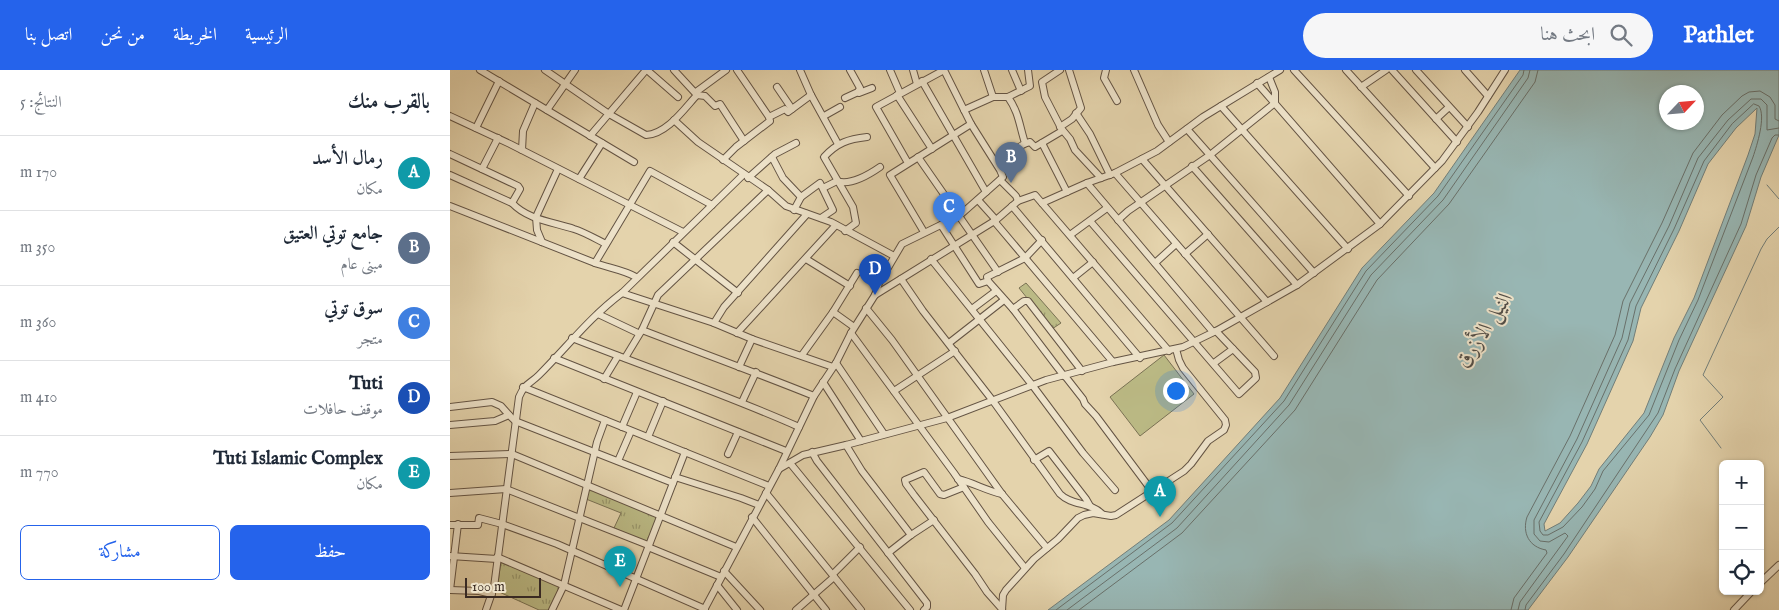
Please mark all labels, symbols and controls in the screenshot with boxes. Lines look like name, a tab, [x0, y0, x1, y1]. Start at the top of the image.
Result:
search box	[1303, 13, 1653, 58]
text: Pathlet	[1683, 20, 1754, 51]
icon: search	[1607, 21, 1635, 49]
text: ابحث هنا	[1540, 23, 1595, 47]
text: اتصل بنا	[25, 24, 72, 47]
text: من نحن	[100, 24, 145, 47]
text: الخريطة	[173, 24, 217, 47]
text: الرئيسية	[245, 24, 288, 47]
north arrow	[1659, 85, 1704, 130]
text: بالقرب منك	[348, 89, 430, 116]
text: النتائج: 5	[20, 93, 62, 113]
pin: B	[995, 142, 1027, 183]
text: رمال الأسد	[312, 147, 383, 171]
text: 170 m	[20, 163, 57, 183]
text: A	[409, 163, 419, 183]
text: مكان	[356, 180, 383, 200]
pin: C	[933, 192, 965, 233]
text: جامع توتي العتيق	[283, 222, 383, 246]
text: 350 m	[20, 238, 55, 258]
text: B	[409, 238, 419, 258]
pin: D	[859, 254, 891, 295]
text: مبنى عام	[341, 255, 383, 275]
water label: النيل الأزرق	[1448, 285, 1520, 373]
text: سوق توتي	[324, 297, 383, 321]
text: 360 m	[20, 313, 56, 333]
text: C	[408, 313, 420, 333]
text: متجر	[358, 330, 383, 350]
text: Tuti	[349, 372, 383, 396]
your location	[1163, 378, 1189, 404]
text: 410 m	[20, 388, 57, 408]
text: D	[408, 388, 420, 408]
text: موقف حافلات	[303, 400, 383, 420]
text: Tuti Islamic Complex	[213, 447, 383, 471]
map controls	[1719, 460, 1764, 595]
button: +	[1719, 460, 1764, 505]
text: 770 m	[20, 463, 59, 483]
text: E	[408, 463, 420, 483]
text: مكان	[356, 475, 383, 495]
pin: A	[1144, 476, 1176, 517]
button: −	[1719, 505, 1764, 550]
button: مشاركة	[20, 525, 220, 580]
button: حفظ	[230, 525, 430, 580]
pin: E	[604, 546, 636, 587]
button: locate	[1719, 550, 1764, 595]
scale bar	[465, 575, 541, 598]
text: 100 m	[472, 578, 505, 596]

